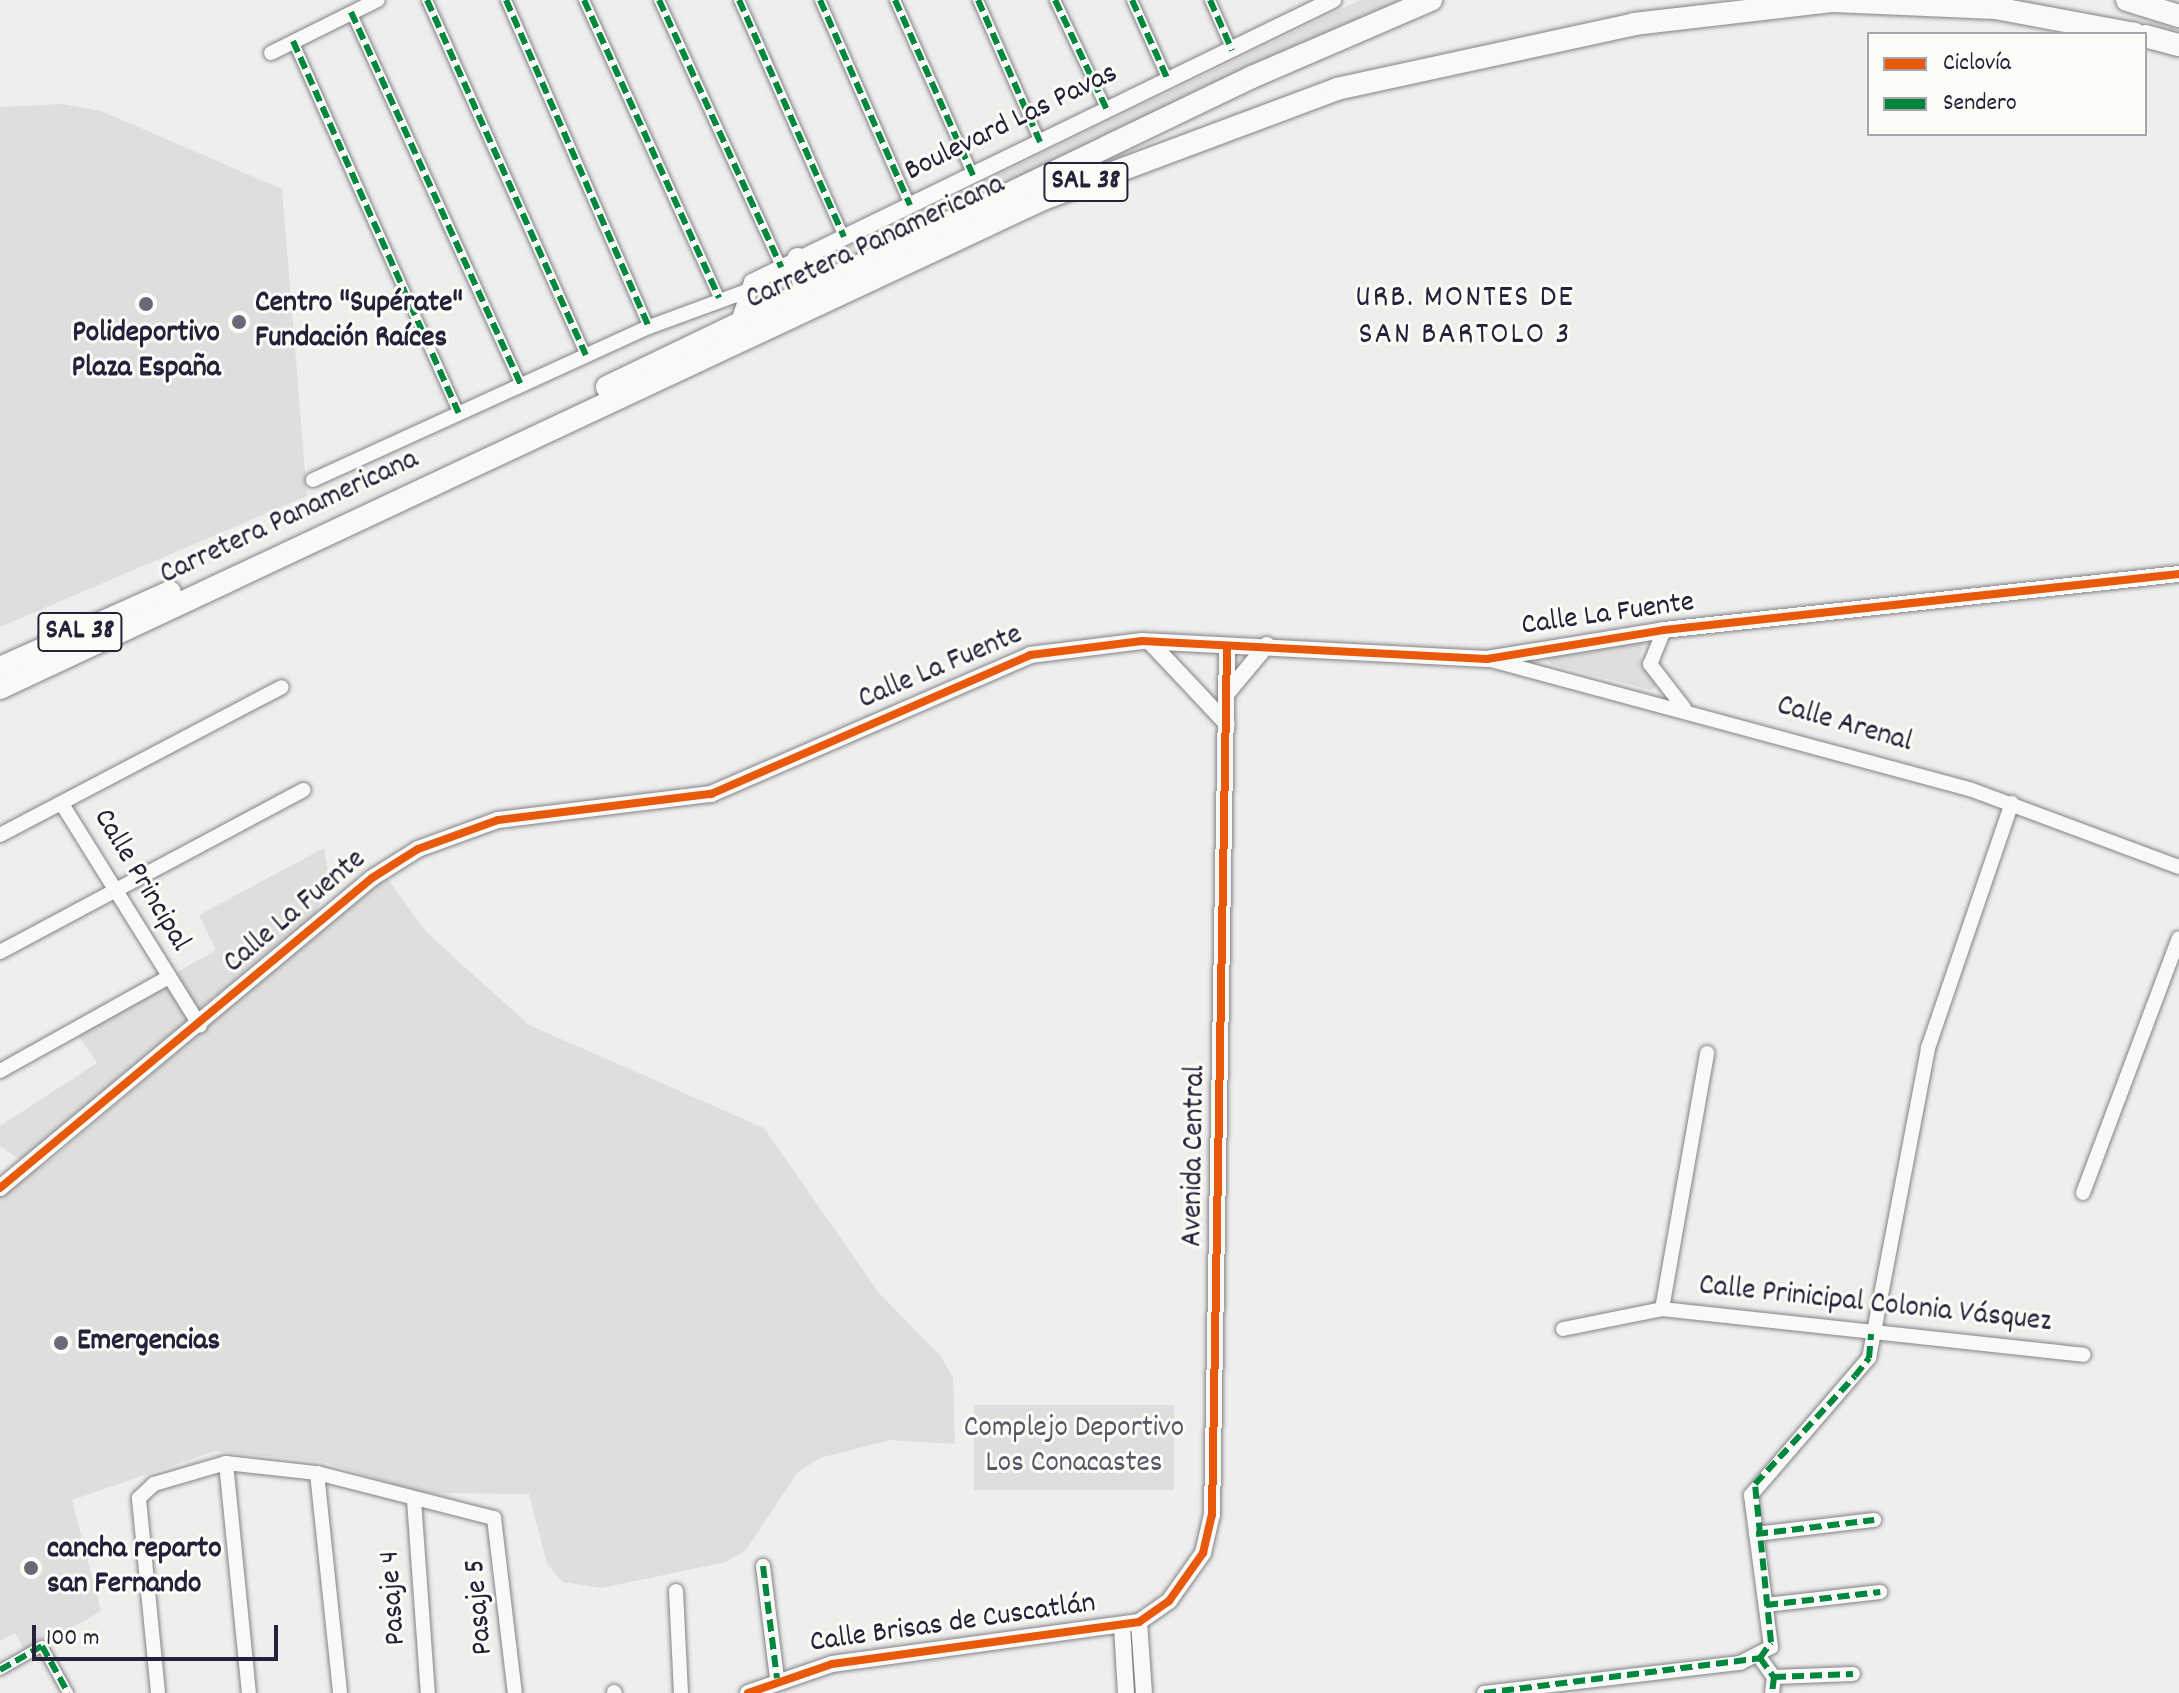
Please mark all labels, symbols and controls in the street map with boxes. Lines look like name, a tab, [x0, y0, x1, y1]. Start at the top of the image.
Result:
legend	[1867, 32, 2147, 136]
text: Ciclovía	[1943, 47, 2011, 81]
street label: Boulevard Las Pavas	[900, 57, 1124, 191]
text: Sendero	[1943, 87, 2017, 121]
road number: SAL 38	[1042, 158, 1130, 206]
street label: Carretera Panamericana	[741, 168, 1011, 320]
district label: URB. MONTES DE SAN BARTOLO 3	[1355, 281, 1575, 356]
place label: Centro "Supérate" Fundación Raíces	[255, 287, 463, 358]
marker: Polideportivo Plaza España	[137, 295, 155, 313]
marker: Centro "Supérate" Fundación Raíces	[230, 313, 248, 331]
place label: Polideportivo Plaza España	[71, 317, 221, 388]
street label: Carretera Panamericana	[155, 443, 425, 595]
street label: Calle La Fuente	[1519, 586, 1697, 646]
road number: SAL 38	[36, 608, 124, 656]
street label: Calle La Fuente	[854, 618, 1028, 720]
street label: Calle Arenal	[1772, 690, 1916, 762]
street label: Calle Principal	[83, 803, 197, 959]
street label: Calle La Fuente	[218, 843, 374, 983]
street label: Avenida Central	[1176, 1065, 1216, 1247]
street label: Calle Prinicipal Colonia Vásquez	[1697, 1270, 2053, 1342]
place label: Emergencias	[77, 1325, 220, 1361]
marker: Emergencias	[52, 1334, 70, 1352]
park label: Complejo Deportivo Los Conacastes	[964, 1412, 1184, 1482]
place label: cancha reparto san Fernando	[47, 1533, 222, 1604]
street label: Pasaje 4	[374, 1549, 416, 1647]
street label: Pasaje 5	[459, 1558, 503, 1656]
marker: cancha reparto san Fernando	[22, 1559, 40, 1577]
street label: Calle Brisas de Cuscatlán	[808, 1587, 1098, 1663]
scale bar	[36, 1609, 282, 1659]
text: 100 m	[46, 1622, 99, 1656]

